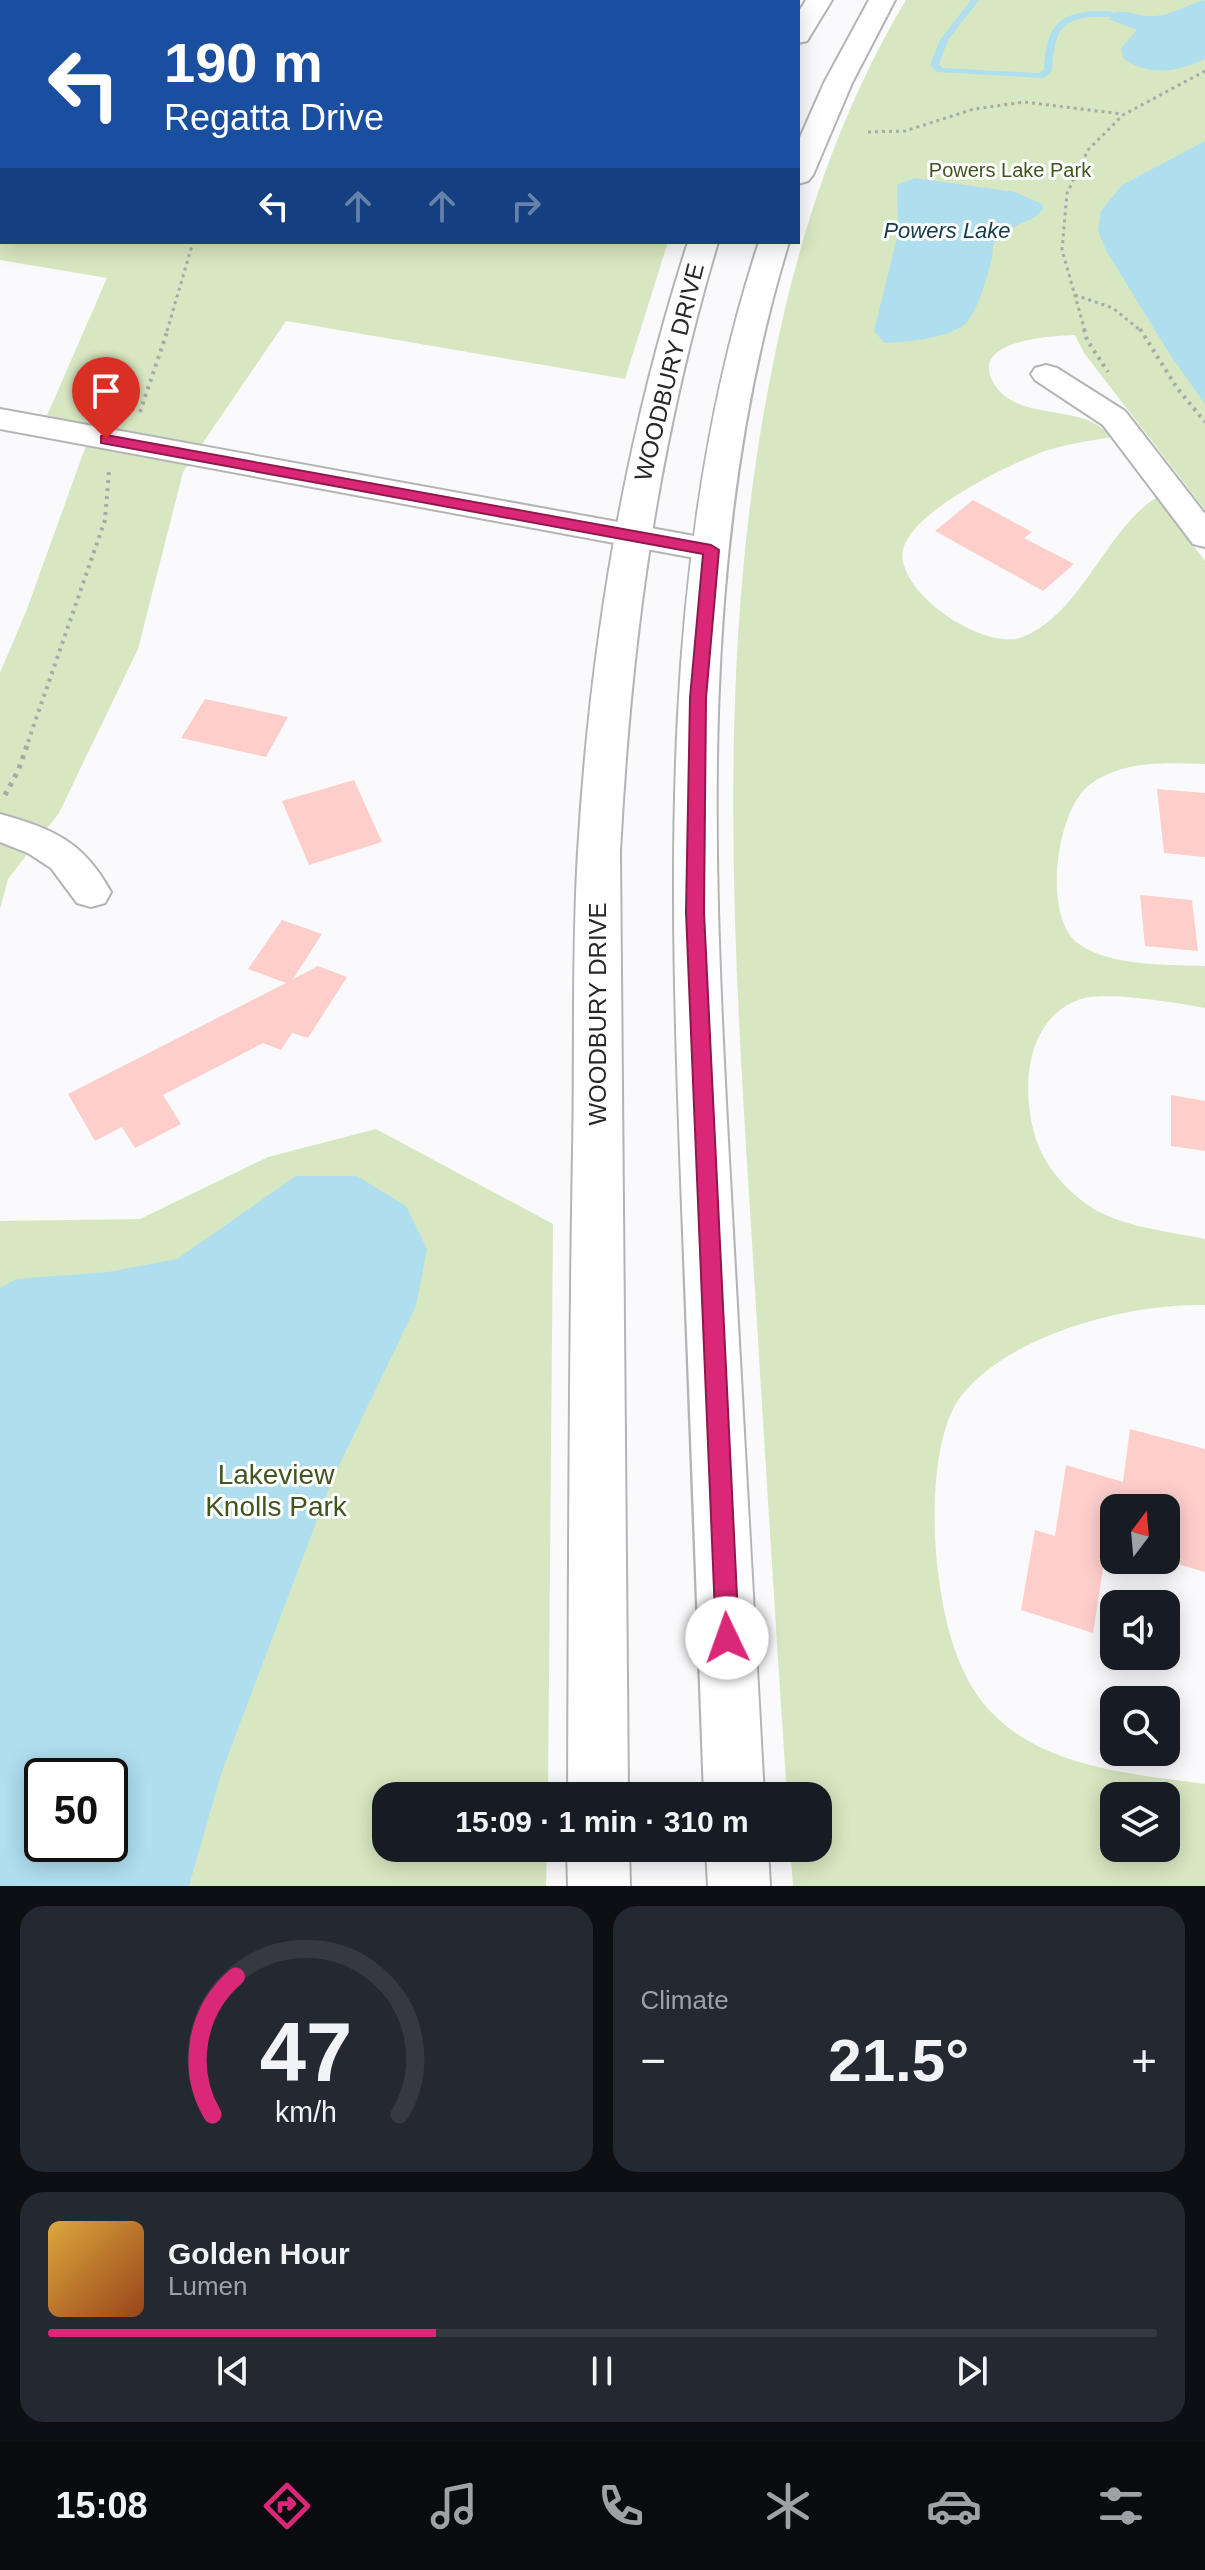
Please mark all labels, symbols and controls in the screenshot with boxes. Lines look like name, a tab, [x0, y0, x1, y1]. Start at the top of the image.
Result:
text: 190 m	[164, 31, 323, 94]
icon: left	[32, 32, 136, 136]
text: Regatta Drive	[164, 97, 384, 138]
park label: Powers Lake Park	[929, 159, 1092, 181]
icon: left	[252, 184, 296, 228]
icon: ahead	[336, 184, 380, 228]
icon: ahead	[420, 184, 464, 228]
icon: right	[504, 184, 548, 228]
water label: Powers Lake	[883, 218, 1011, 243]
street label: WOODBURY DRIVE	[629, 260, 709, 484]
pin	[72, 357, 140, 439]
icon: arrive	[84, 369, 128, 413]
street label: WOODBURY DRIVE	[584, 902, 611, 1126]
park label: Lakeview Knolls Park	[205, 1459, 348, 1522]
north arrow	[1100, 1494, 1180, 1574]
map controls	[1100, 1494, 1180, 1862]
button: sound	[1100, 1590, 1180, 1670]
position arrow	[685, 1596, 769, 1680]
button: search	[1100, 1686, 1180, 1766]
speed limit sign: 50	[24, 1758, 128, 1862]
button: layers	[1100, 1782, 1180, 1862]
text: 15:09 · 1 min · 310 m	[455, 1805, 749, 1838]
text: Climate	[641, 1985, 729, 2015]
text: 47	[260, 2006, 353, 2099]
text: 21.5°	[828, 2027, 969, 2094]
text: −	[641, 2036, 666, 2085]
text: +	[1131, 2036, 1157, 2085]
text: km/h	[275, 2096, 337, 2128]
text: Golden Hour	[168, 2237, 350, 2270]
text: Lumen	[168, 2271, 248, 2301]
icon: previous	[211, 2349, 255, 2393]
icon: pause	[580, 2349, 624, 2393]
icon: next	[950, 2349, 994, 2393]
icon: directions	[259, 2478, 315, 2534]
icon: music	[426, 2478, 482, 2534]
icon: phone	[593, 2478, 649, 2534]
icon: climate	[760, 2478, 816, 2534]
icon: car	[926, 2478, 982, 2534]
icon: filters	[1093, 2478, 1149, 2534]
text: 15:08	[55, 2485, 148, 2526]

